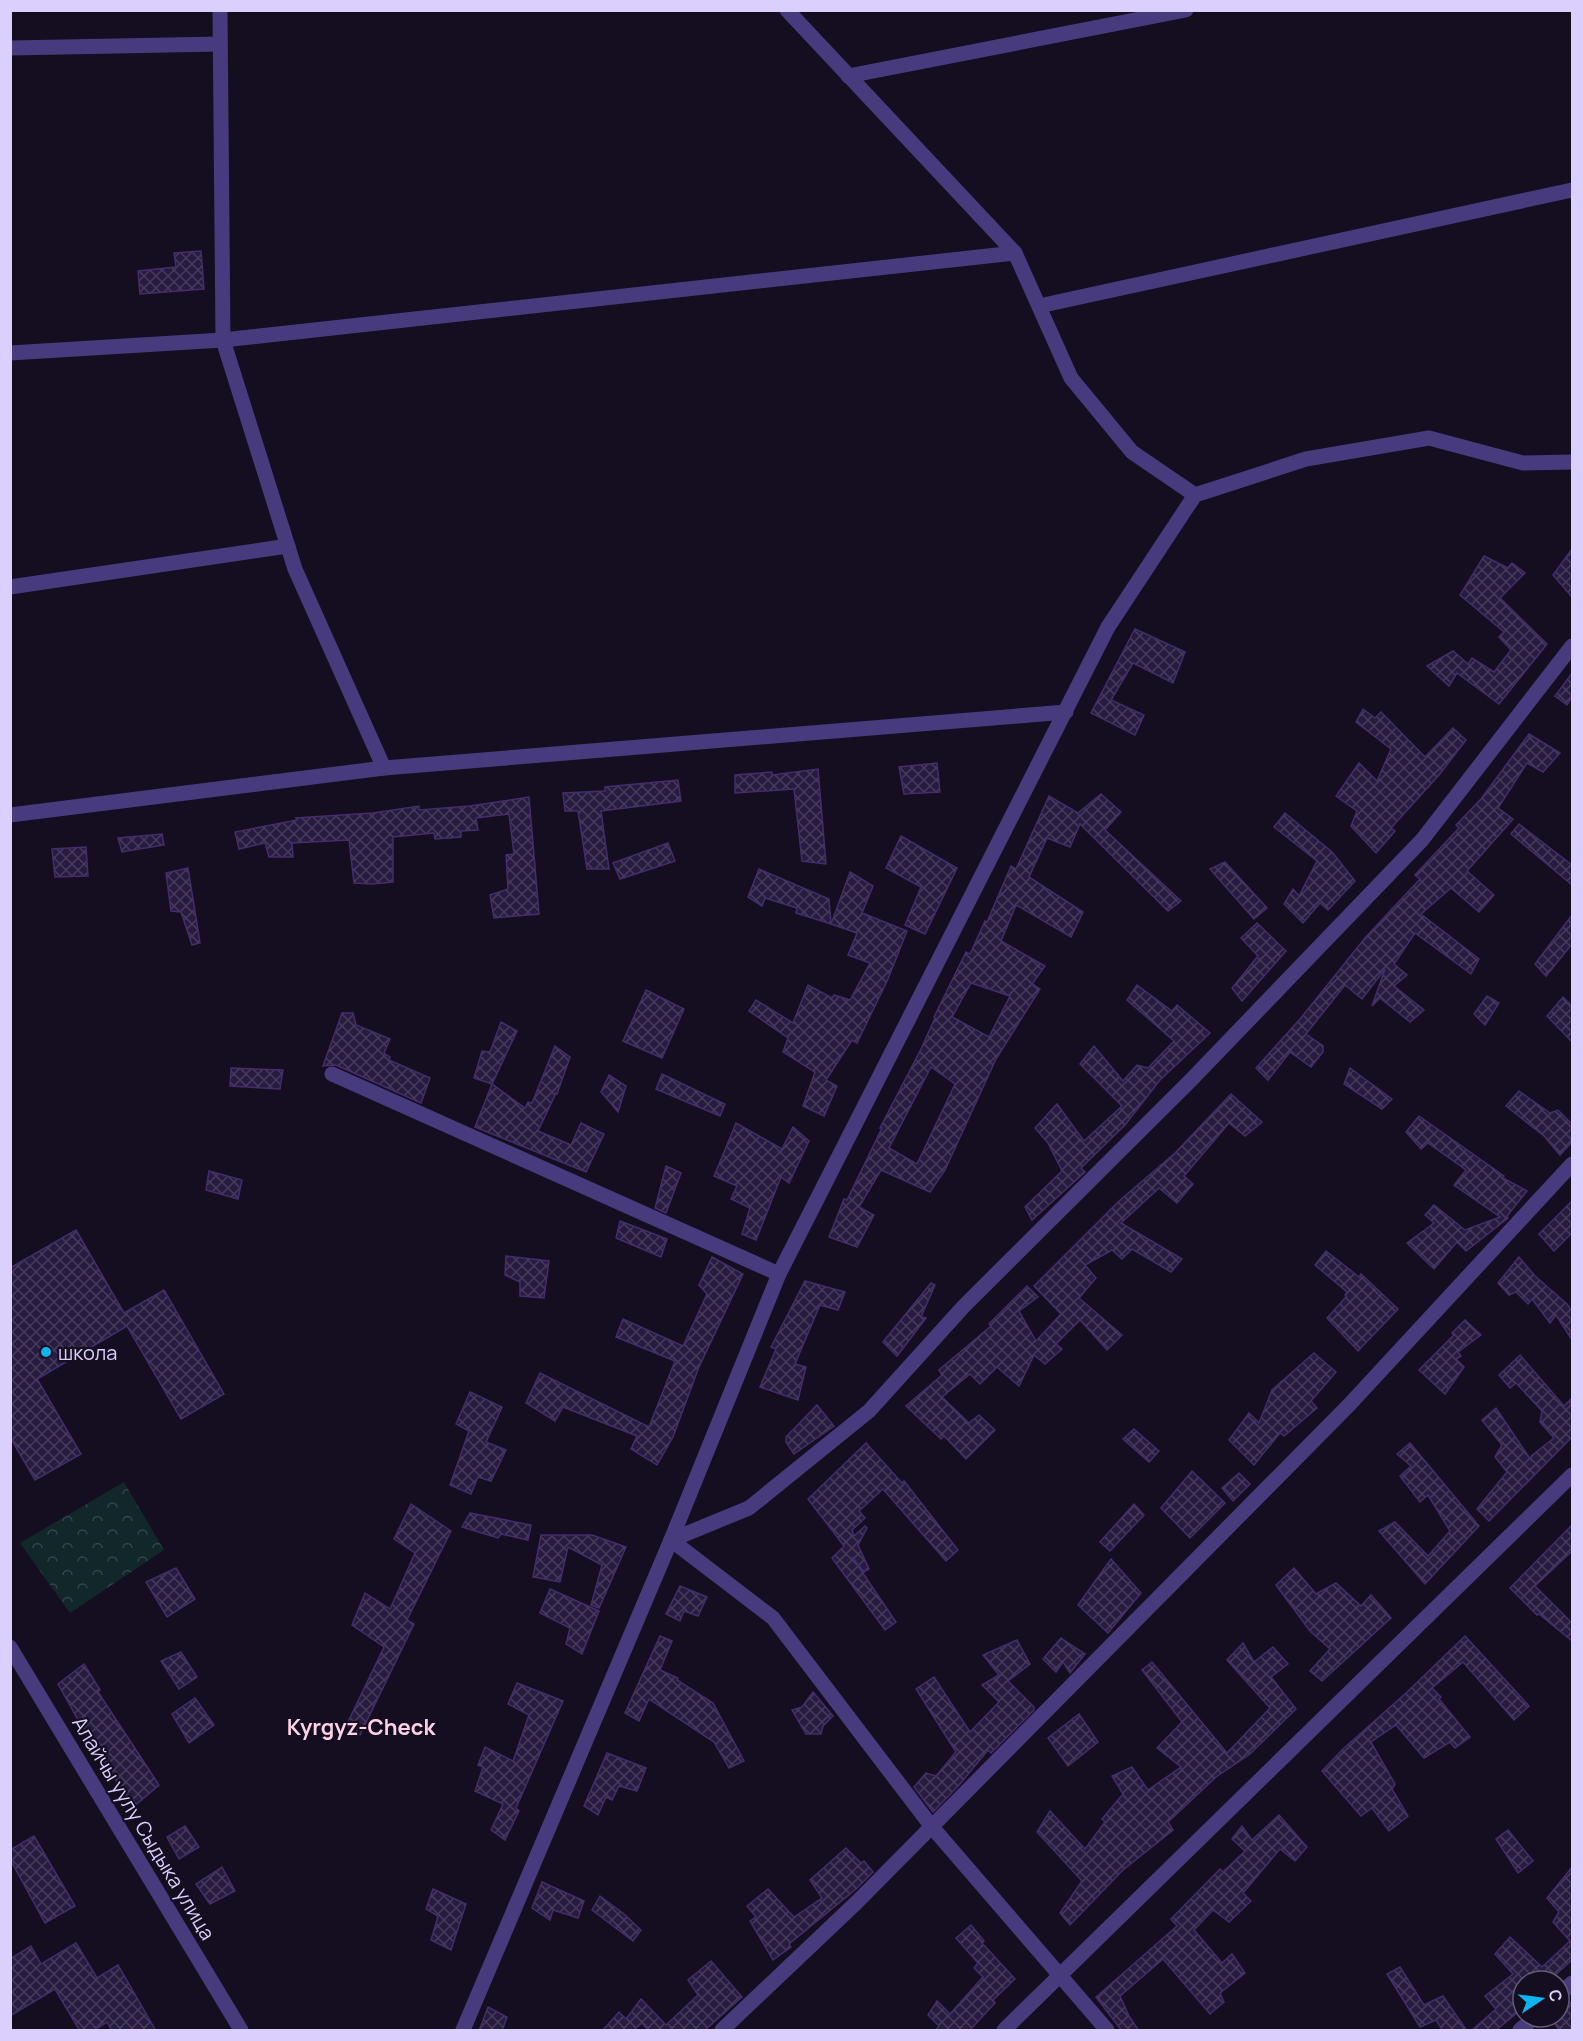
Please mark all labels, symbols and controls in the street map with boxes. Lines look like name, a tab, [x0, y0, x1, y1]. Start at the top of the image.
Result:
place label: школа	[58, 1339, 117, 1366]
marker: школа	[39, 1345, 53, 1359]
street label: Алайчы уулу Сыдыка улица	[66, 1711, 222, 1945]
district label: Kyrgyz-Check	[287, 1712, 436, 1742]
north arrow	[1511, 1969, 1571, 2029]
text: С	[1544, 1987, 1568, 2004]

